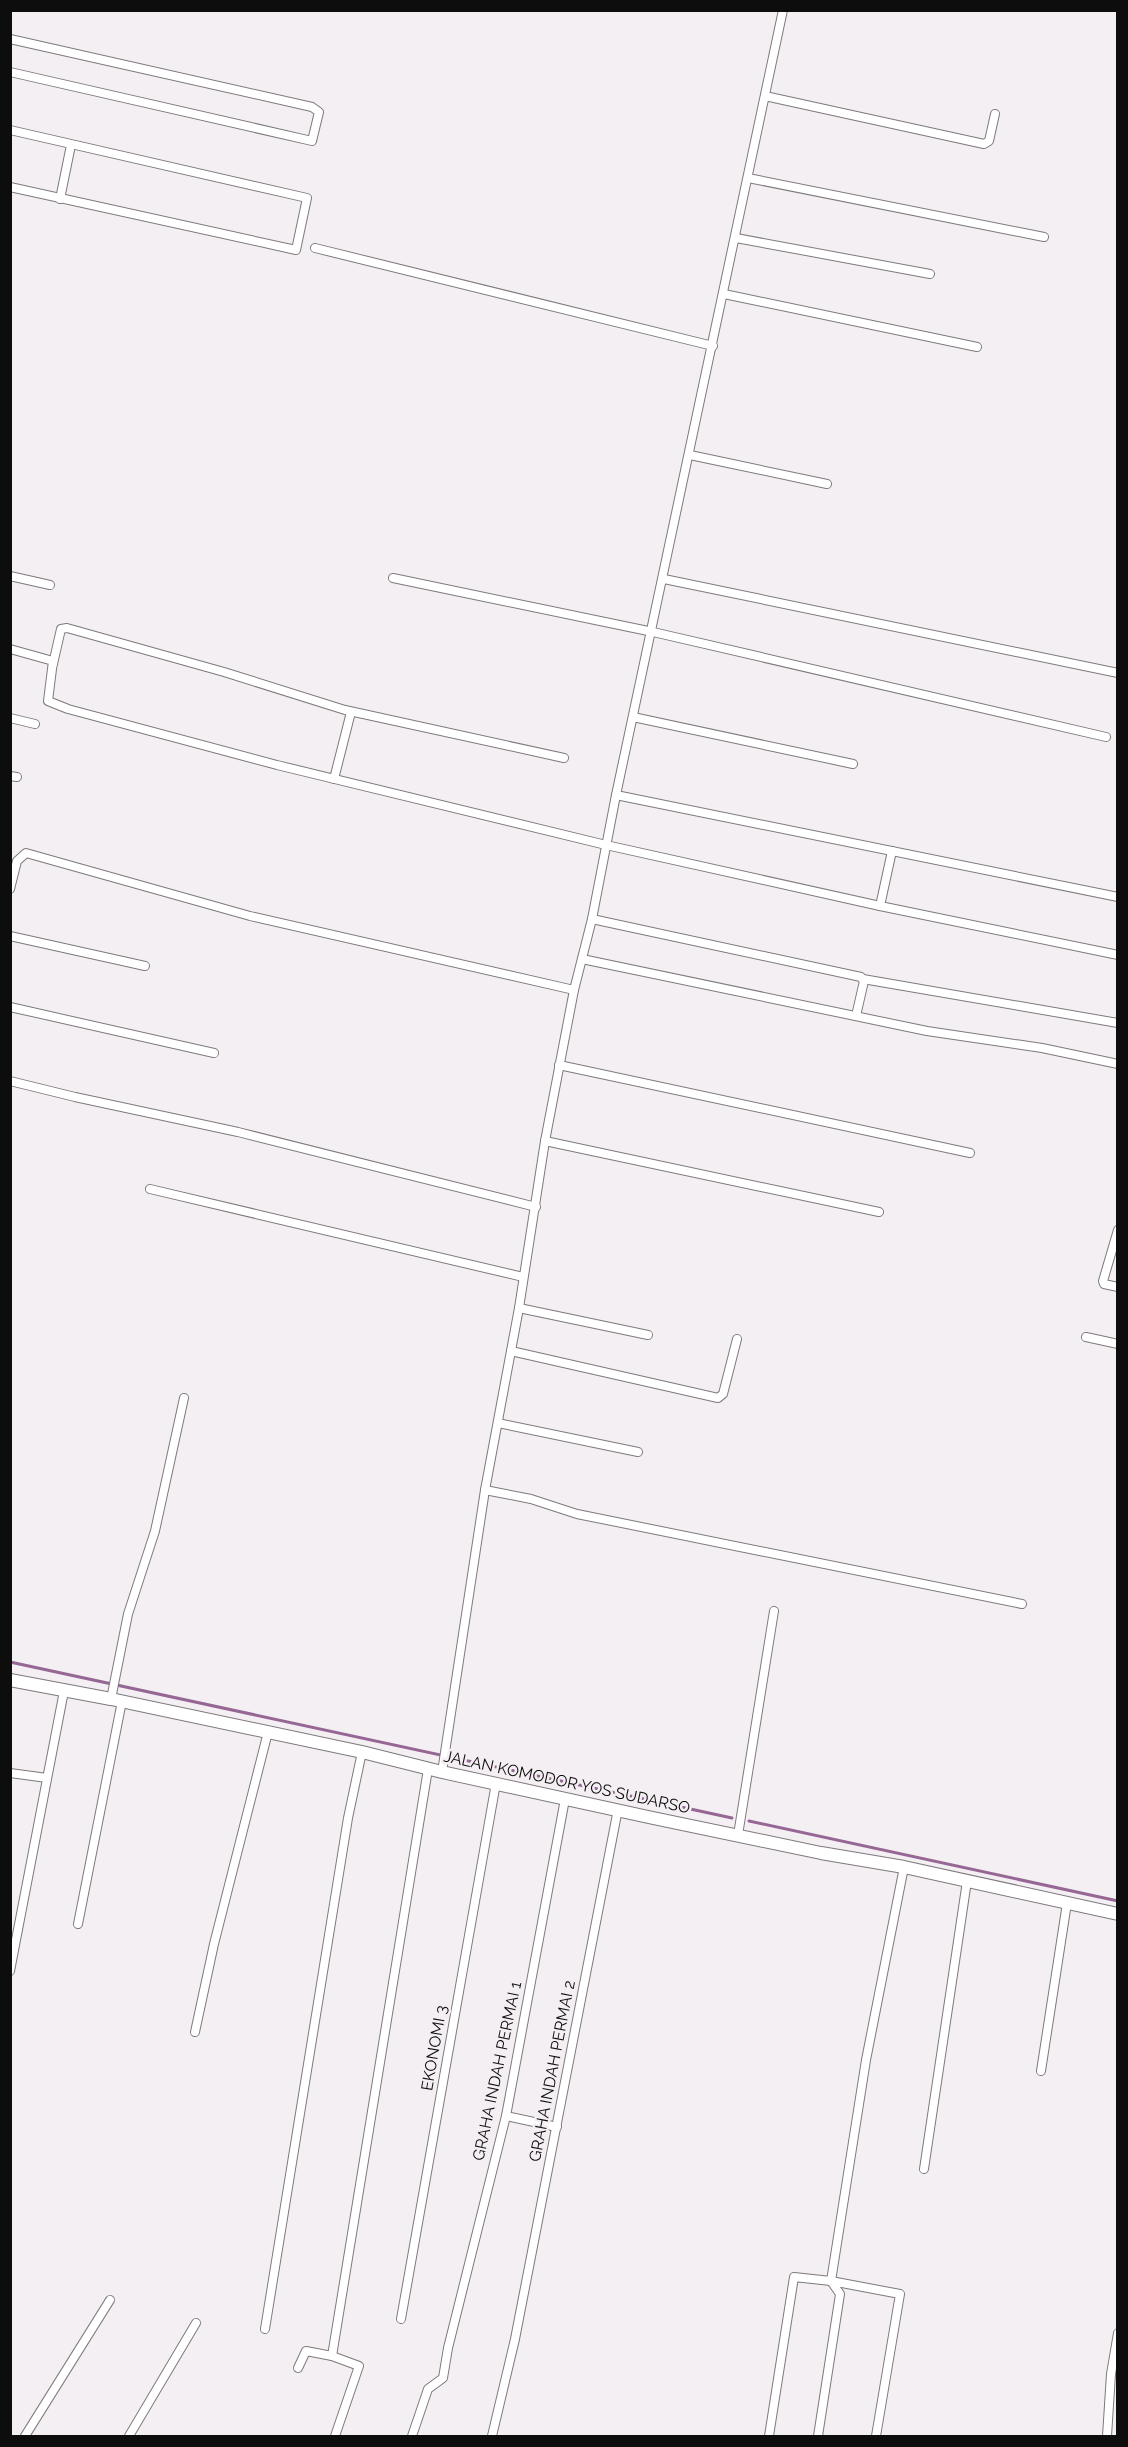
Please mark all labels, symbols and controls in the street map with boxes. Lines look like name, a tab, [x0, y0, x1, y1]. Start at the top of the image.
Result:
street label: JALAN KOMODOR YOS SUDARSO	[442, 1747, 692, 1817]
street label: GRAHA INDAH PERMAI 1	[469, 1979, 525, 2162]
street label: GRAHA INDAH PERMAI 2	[525, 1979, 579, 2163]
street label: EKONOMI 3	[417, 2004, 451, 2092]

